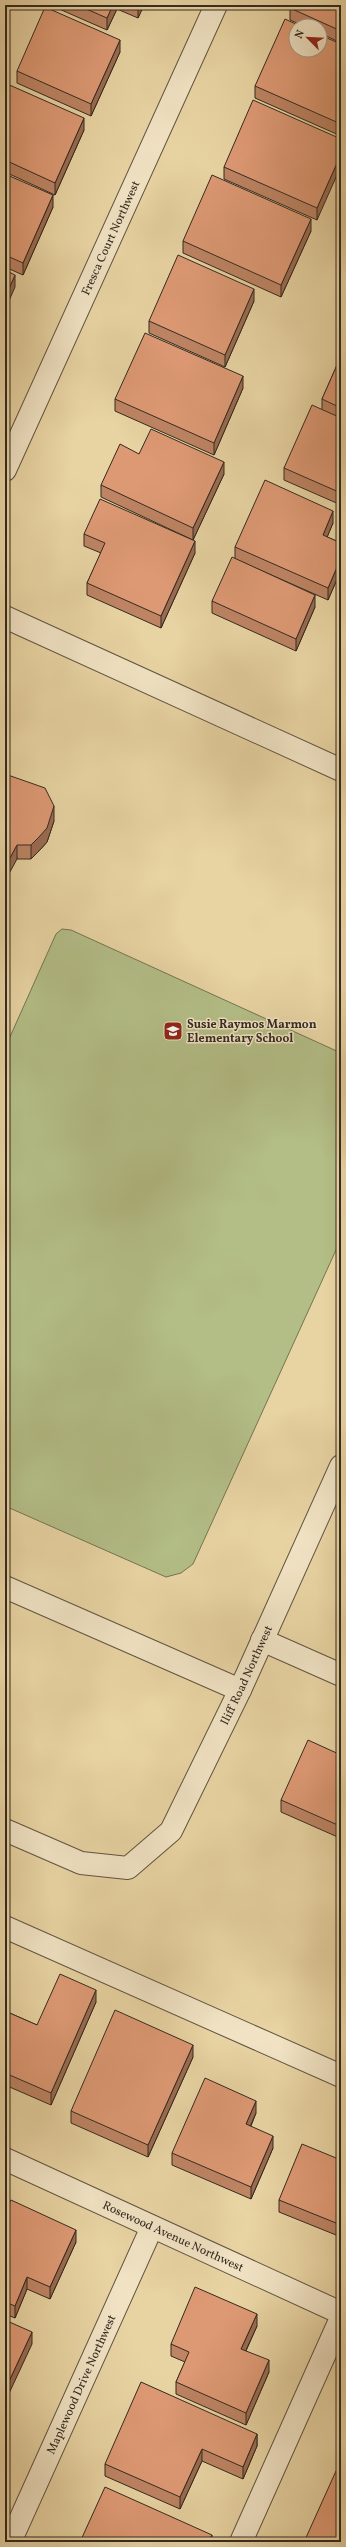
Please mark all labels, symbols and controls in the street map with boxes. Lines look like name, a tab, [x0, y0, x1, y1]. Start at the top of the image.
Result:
north arrow	[288, 18, 328, 58]
text: N	[292, 28, 309, 41]
street label: Fresca Court Northwest	[78, 178, 144, 298]
place label: Susie Raymos Marmon Elementary School	[187, 1017, 317, 1047]
school or university icon: Susie Raymos Marmon Elementary School	[162, 1020, 184, 1042]
street label: Iliff Road Northwest	[217, 1623, 277, 1728]
street label: Rosewood Avenue Northwest	[100, 2198, 246, 2276]
street label: Maplewood Drive Northwest	[44, 2312, 120, 2457]

